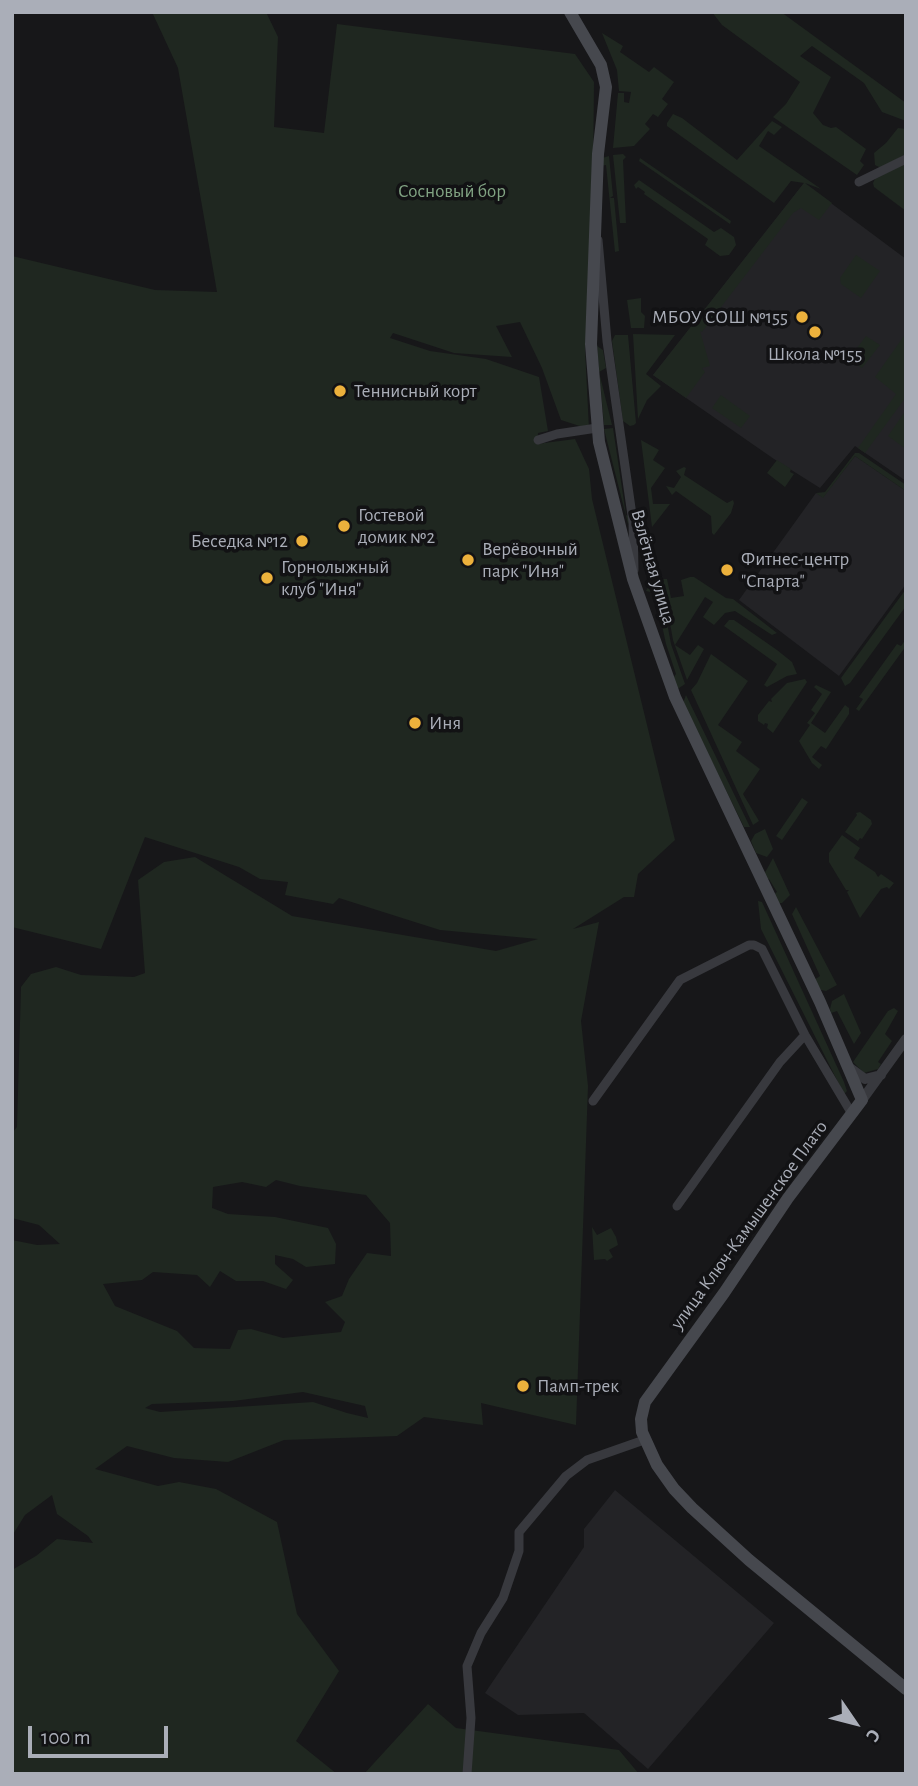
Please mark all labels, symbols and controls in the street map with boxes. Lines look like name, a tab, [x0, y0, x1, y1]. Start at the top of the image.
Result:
park label: Сосновый бор	[398, 180, 506, 202]
place label: МБОУ СОШ №155	[652, 306, 788, 328]
marker: МБОУ СОШ №155	[794, 309, 810, 325]
marker: Школа №155	[807, 324, 823, 340]
place label: Школа №155	[768, 343, 862, 365]
place label: Теннисный корт	[354, 380, 477, 402]
marker: Теннисный корт	[332, 383, 348, 399]
place label: Гостевой домик №2	[358, 504, 435, 548]
street label: Взлётная улица	[626, 507, 680, 627]
marker: Гостевой домик №2	[336, 518, 352, 534]
place label: Беседка №12	[191, 530, 288, 552]
marker: Беседка №12	[294, 533, 310, 549]
place label: Верёвочный парк "Иня"	[482, 538, 578, 582]
place label: Фитнес-центр "Спарта"	[741, 548, 849, 592]
marker: Верёвочный парк "Иня"	[460, 552, 476, 568]
place label: Горнолыжный клуб "Иня"	[281, 556, 389, 600]
marker: Фитнес-центр "Спарта"	[719, 562, 735, 578]
marker: Горнолыжный клуб "Иня"	[259, 570, 275, 586]
place label: Иня	[429, 712, 461, 734]
marker: Иня	[407, 715, 423, 731]
street label: улица Ключ-Камышенское Плато	[666, 1116, 832, 1334]
place label: Памп-трек	[537, 1375, 619, 1397]
marker: Памп-трек	[515, 1378, 531, 1394]
north arrow	[820, 1688, 890, 1758]
scale bar	[32, 1712, 172, 1756]
text: С	[862, 1726, 883, 1745]
text: 100 m	[41, 1727, 91, 1748]

